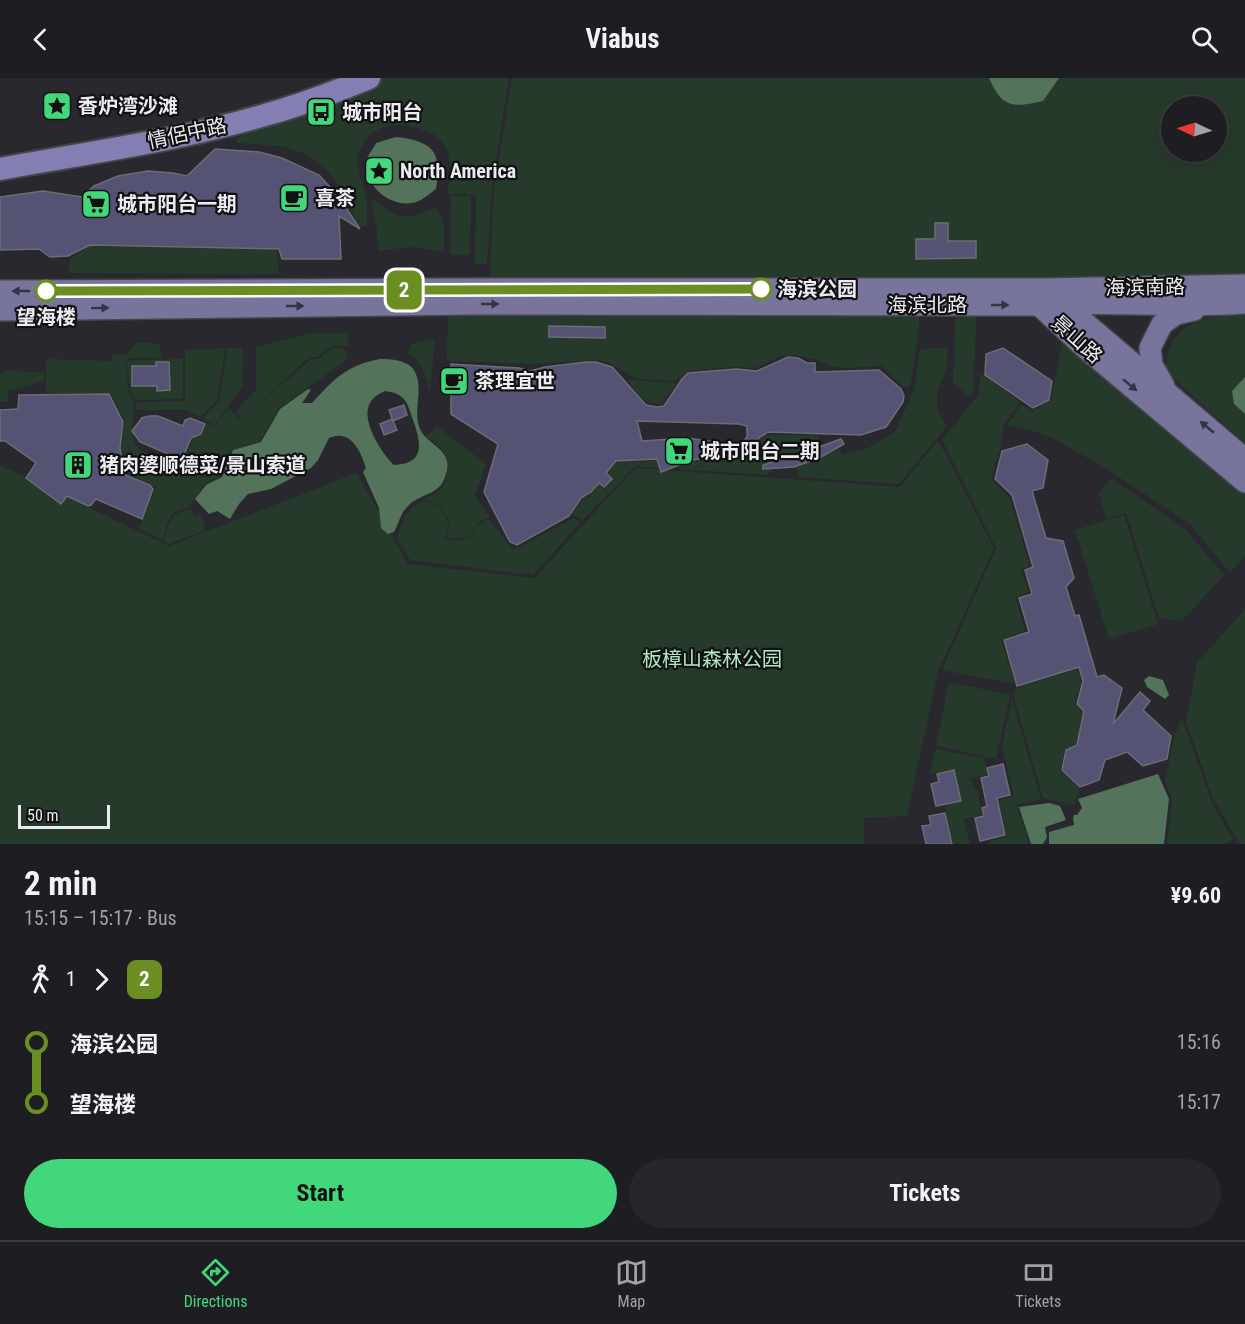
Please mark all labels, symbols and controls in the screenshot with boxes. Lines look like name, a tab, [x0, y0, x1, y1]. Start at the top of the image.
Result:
icon: back	[24, 23, 57, 56]
text: Viabus	[585, 23, 660, 55]
icon: search	[1188, 23, 1221, 56]
place icon: 香炉湾沙滩	[41, 90, 73, 122]
place label: 香炉湾沙滩	[78, 94, 178, 118]
bus stop icon: 城市阳台	[305, 96, 337, 128]
north arrow	[1161, 96, 1227, 162]
map controls	[1161, 96, 1227, 162]
place label: 城市阳台	[342, 100, 422, 124]
street label: 情侶中路	[145, 113, 229, 153]
place icon: North America	[363, 155, 395, 187]
place label: North America	[400, 159, 516, 183]
cafe icon: 喜茶	[278, 182, 310, 214]
place label: 喜茶	[315, 186, 355, 210]
supermarket icon: 城市阳台一期	[80, 188, 112, 220]
place label: 城市阳台一期	[117, 192, 237, 216]
line badge: 2	[384, 270, 424, 310]
street label: 海滨南路	[1105, 274, 1185, 300]
place label: 海滨公园	[777, 277, 857, 301]
text: 2	[399, 278, 409, 302]
marker: 海滨公园	[750, 278, 772, 300]
marker: 望海楼	[35, 280, 57, 302]
one-way arrow	[11, 286, 30, 296]
street label: 海滨北路	[887, 293, 967, 317]
one-way arrow	[481, 299, 500, 309]
one-way arrow	[991, 300, 1010, 310]
one-way arrow	[286, 301, 305, 311]
one-way arrow	[91, 303, 110, 313]
place label: 望海楼	[16, 305, 76, 329]
street label: 景山路	[1047, 310, 1107, 368]
cafe icon: 茶理宜世	[438, 365, 470, 397]
place label: 茶理宜世	[475, 369, 555, 393]
one-way arrow	[1122, 379, 1138, 392]
one-way arrow	[1199, 420, 1215, 433]
supermarket icon: 城市阳台二期	[663, 435, 695, 467]
place label: 城市阳台二期	[700, 439, 820, 463]
building icon: 猪肉婆顺德菜/景山索道	[62, 449, 94, 481]
place label: 猪肉婆顺德菜/景山索道	[99, 453, 306, 477]
park label: 板樟山森林公园	[642, 647, 782, 671]
scale bar	[18, 802, 110, 830]
text: 50 m	[27, 806, 59, 825]
text: 2 min	[24, 864, 97, 903]
text: ¥9.60	[1171, 883, 1221, 908]
text: 15:15 – 15:17 · Bus	[24, 906, 177, 930]
icon: walk	[24, 963, 57, 996]
icon: forward	[85, 963, 118, 996]
text: 1	[66, 967, 76, 991]
text: 2	[139, 967, 150, 991]
text: 15:16	[1177, 1030, 1221, 1054]
text: 海滨公园	[70, 1032, 158, 1057]
text: 15:17	[1177, 1090, 1221, 1114]
text: 望海楼	[70, 1092, 136, 1117]
button: Start	[24, 1159, 617, 1228]
button: Tickets	[629, 1159, 1221, 1228]
tab: Directions	[184, 1256, 248, 1311]
tab: Map	[615, 1256, 648, 1311]
tab: Tickets	[1015, 1256, 1061, 1311]

